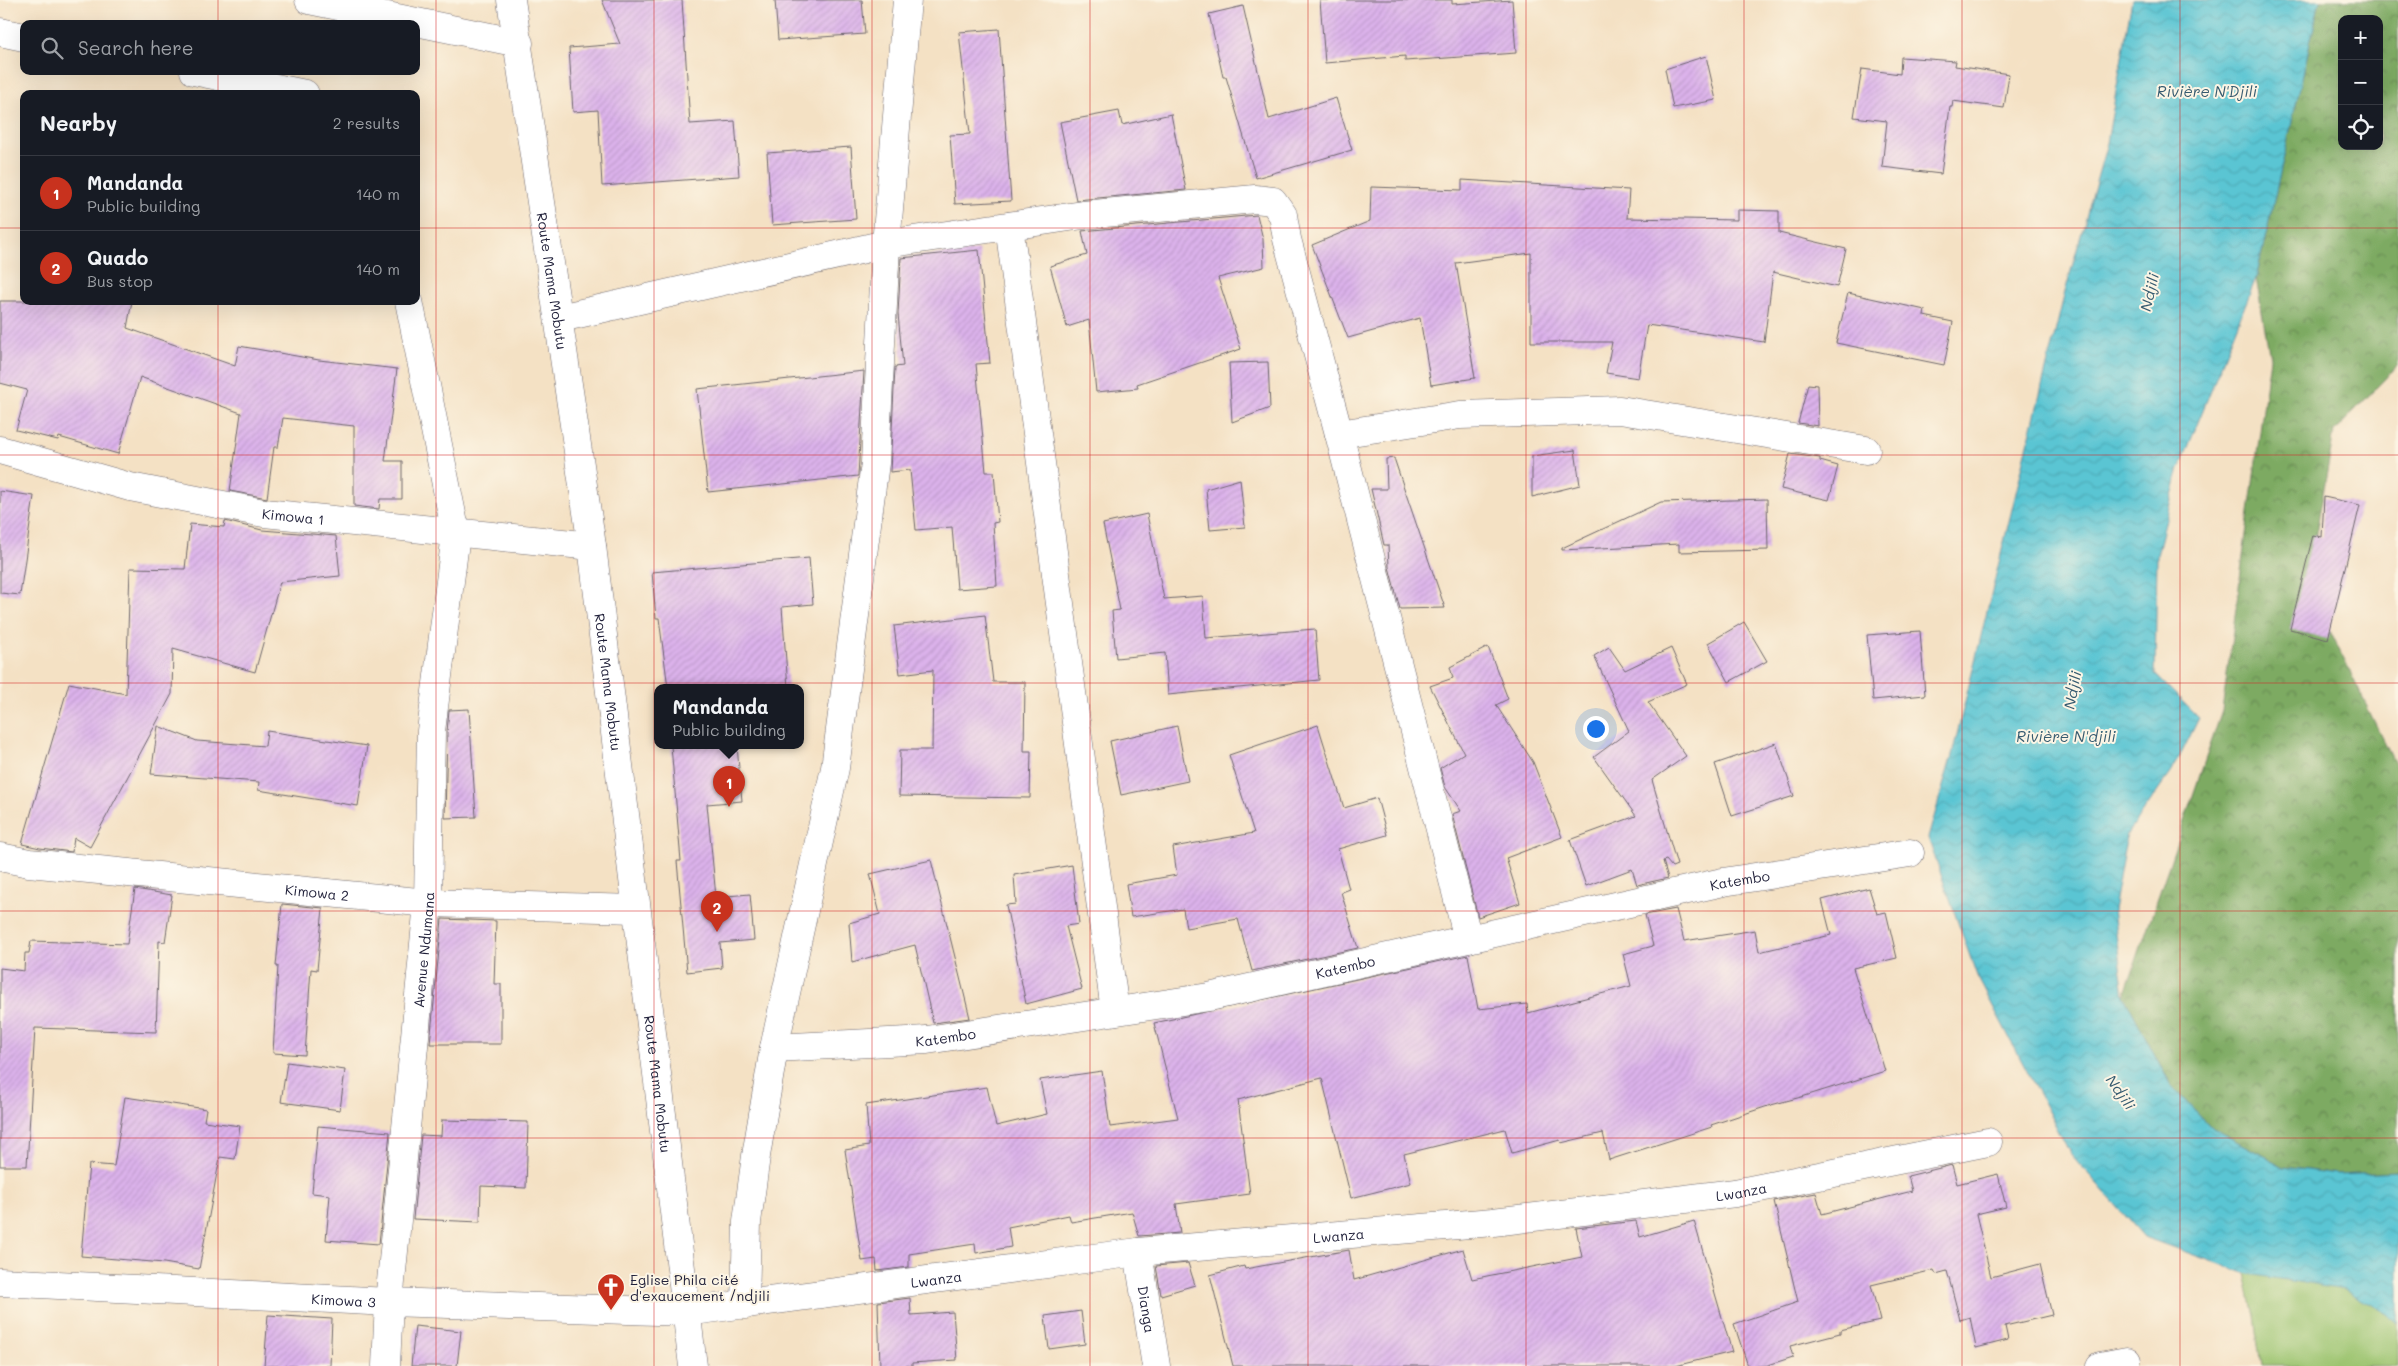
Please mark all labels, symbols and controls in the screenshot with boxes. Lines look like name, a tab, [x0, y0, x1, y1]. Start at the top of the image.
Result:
map controls	[2338, 15, 2383, 150]
button: +	[2338, 15, 2383, 60]
search box	[20, 20, 420, 75]
icon: search	[38, 34, 66, 62]
text: Search here	[78, 35, 194, 60]
button: −	[2338, 60, 2383, 105]
water label: Rivière N'Djili	[2157, 81, 2258, 101]
button: locate	[2338, 105, 2383, 150]
text: Nearby	[40, 109, 117, 136]
text: 2 results	[333, 112, 400, 133]
text: Mandanda	[87, 170, 183, 195]
text: 1	[52, 183, 60, 204]
text: 140 m	[356, 183, 400, 204]
text: Public building	[87, 195, 200, 216]
street label: Route Mama Mobutu	[533, 211, 572, 351]
text: Quado	[87, 245, 148, 270]
text: 2	[52, 258, 60, 279]
text: 140 m	[356, 258, 400, 279]
text: Bus stop	[87, 270, 153, 291]
water label: Ndjili	[2135, 271, 2163, 313]
street label: Kimowa 1	[261, 503, 325, 529]
street label: Route Mama Mobutu	[591, 612, 627, 752]
water label: Ndjili	[2059, 669, 2086, 711]
popup	[654, 684, 804, 749]
text: Mandanda	[672, 694, 769, 719]
your location	[1583, 716, 1609, 742]
text: Public building	[672, 719, 786, 740]
water label: Rivière N'djili	[2016, 726, 2116, 746]
pin: 1	[713, 766, 745, 807]
street label: Katembo	[1708, 865, 1771, 894]
street label: Kimowa 2	[284, 879, 350, 905]
pin: 2	[701, 891, 733, 932]
street label: Avenue Ndumana	[408, 892, 438, 1009]
street label: Katembo	[1314, 951, 1377, 982]
street label: Route Mama Mobutu	[640, 1014, 676, 1154]
street label: Katembo	[915, 1023, 977, 1050]
water label: Ndjili	[2102, 1070, 2140, 1114]
street label: Lwanza	[1715, 1177, 1768, 1205]
street label: Lwanza	[1312, 1223, 1365, 1247]
street label: Lwanza	[909, 1266, 963, 1292]
place label: Eglise Phila cité d'exaucement /ndjili	[630, 1270, 770, 1305]
church icon: Eglise Phila cité d'exaucement /ndjili	[596, 1272, 626, 1311]
street label: Dianga	[1134, 1284, 1160, 1334]
street label: Kimowa 3	[311, 1289, 376, 1311]

